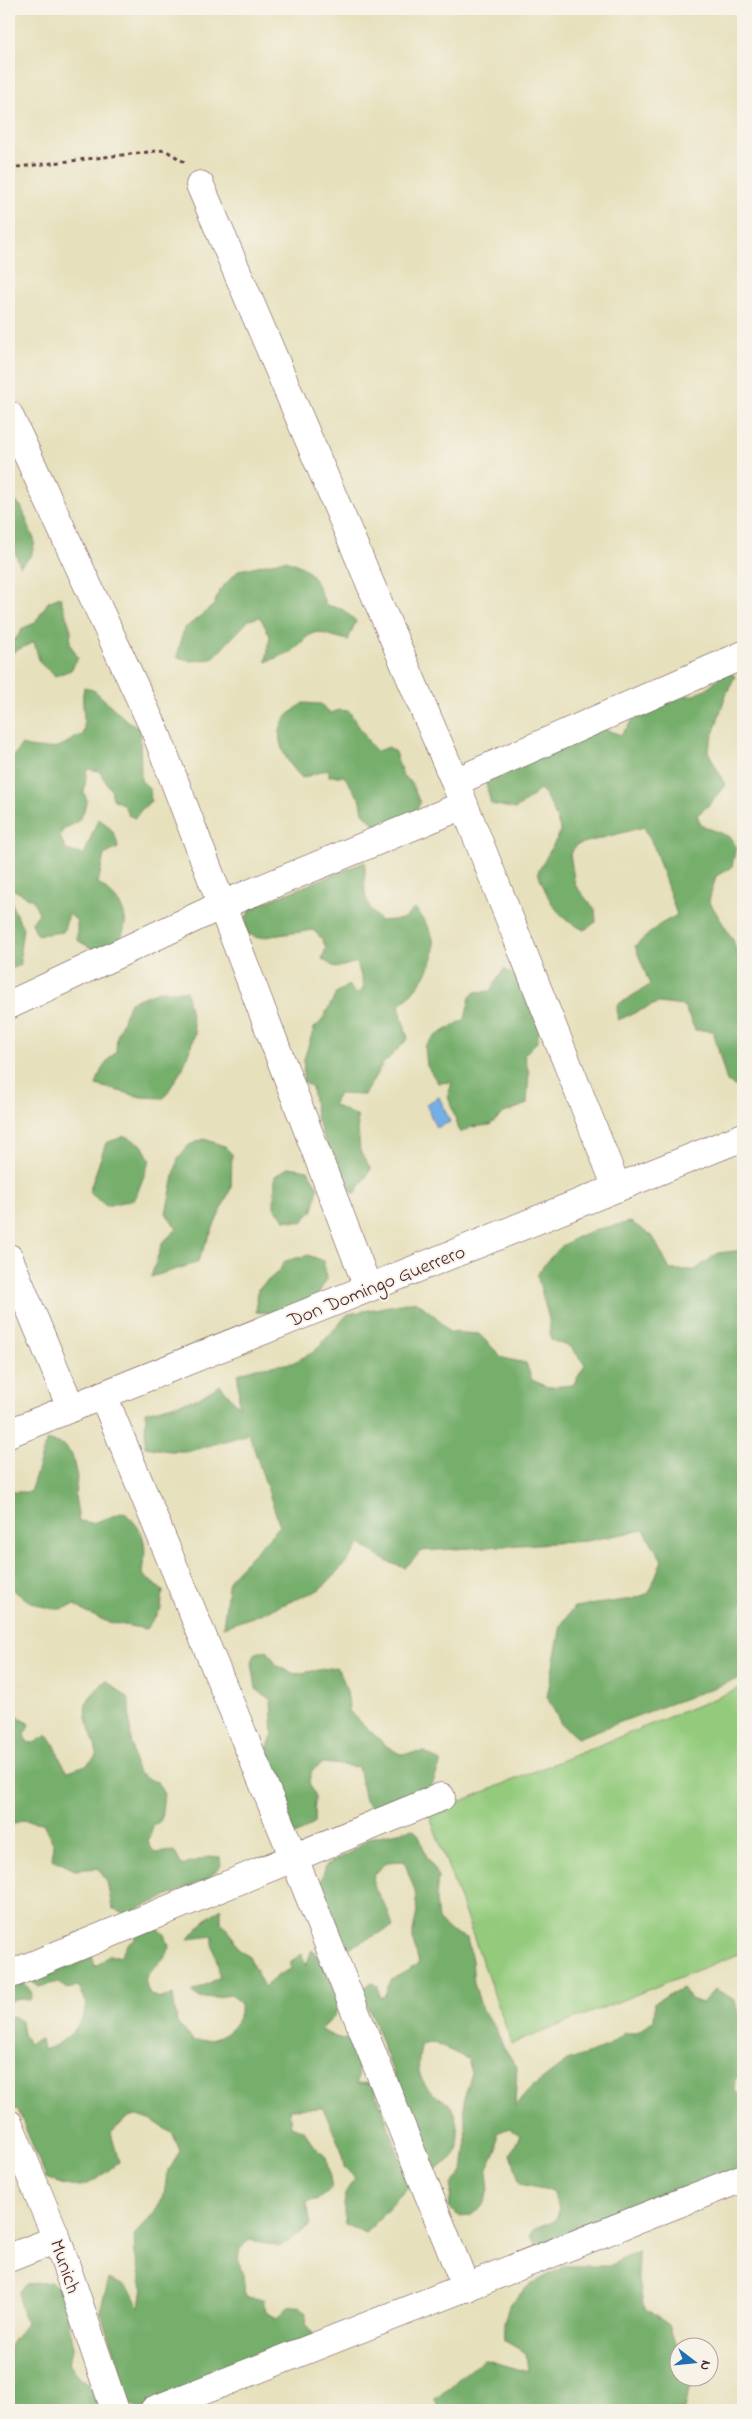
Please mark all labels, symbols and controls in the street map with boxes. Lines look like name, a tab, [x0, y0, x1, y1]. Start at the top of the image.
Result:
street label: Don Domingo Guerrero	[283, 1238, 470, 1338]
street label: Munich	[41, 2236, 86, 2298]
north arrow	[670, 2336, 720, 2386]
text: N	[694, 2358, 716, 2373]

